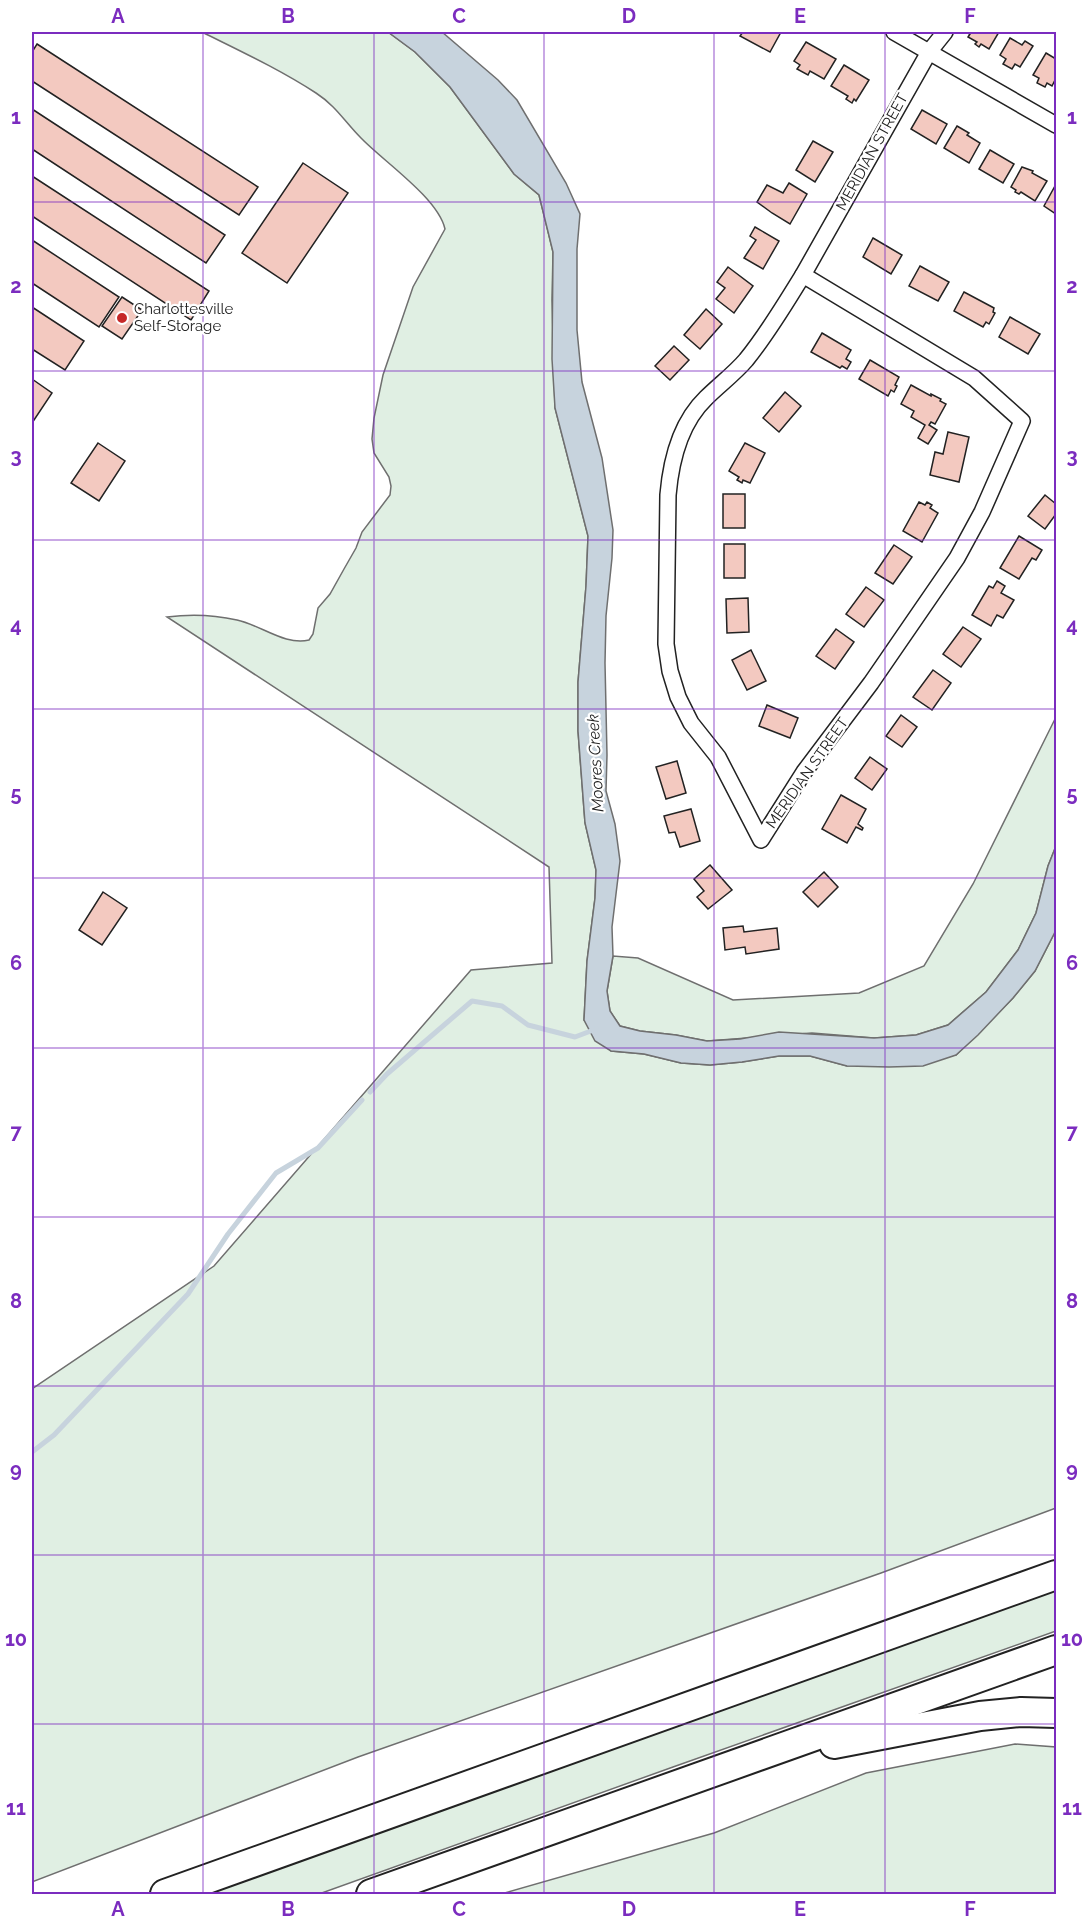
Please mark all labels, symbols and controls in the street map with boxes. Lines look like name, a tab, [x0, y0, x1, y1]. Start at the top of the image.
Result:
text: A	[111, 4, 125, 28]
text: B	[281, 4, 295, 28]
text: C	[452, 4, 466, 28]
text: D	[622, 4, 636, 28]
text: E	[794, 4, 806, 28]
text: F	[964, 4, 976, 28]
street label: MERIDIAN STREET	[832, 90, 912, 214]
text: 1	[11, 105, 21, 129]
text: 1	[1067, 105, 1077, 129]
text: 2	[10, 274, 22, 298]
text: 2	[1066, 274, 1078, 298]
place label: Charlottesville Self-Storage	[134, 300, 234, 335]
marker: Charlottesville Self-Storage	[115, 311, 129, 325]
text: 3	[10, 444, 22, 468]
text: 3	[1066, 444, 1078, 468]
text: 4	[10, 613, 22, 637]
text: 4	[1066, 613, 1078, 637]
water label: Moores Creek	[583, 713, 608, 813]
street label: MERIDIAN STREET	[762, 714, 852, 832]
text: 5	[10, 782, 22, 806]
text: 5	[1066, 782, 1078, 806]
text: 6	[10, 951, 22, 975]
text: 6	[1066, 951, 1078, 975]
text: 7	[10, 1120, 22, 1144]
text: 7	[1066, 1120, 1078, 1144]
text: 8	[10, 1289, 22, 1313]
text: 8	[1066, 1289, 1078, 1313]
text: 9	[10, 1458, 22, 1482]
text: 9	[1066, 1458, 1078, 1482]
text: 10	[5, 1627, 27, 1651]
text: 10	[1061, 1627, 1083, 1651]
text: 11	[6, 1796, 26, 1820]
text: 11	[1062, 1796, 1082, 1820]
text: A	[111, 1897, 125, 1921]
text: B	[281, 1897, 295, 1921]
text: C	[452, 1897, 466, 1921]
text: D	[622, 1897, 636, 1921]
text: E	[794, 1897, 806, 1921]
text: F	[964, 1897, 976, 1921]

